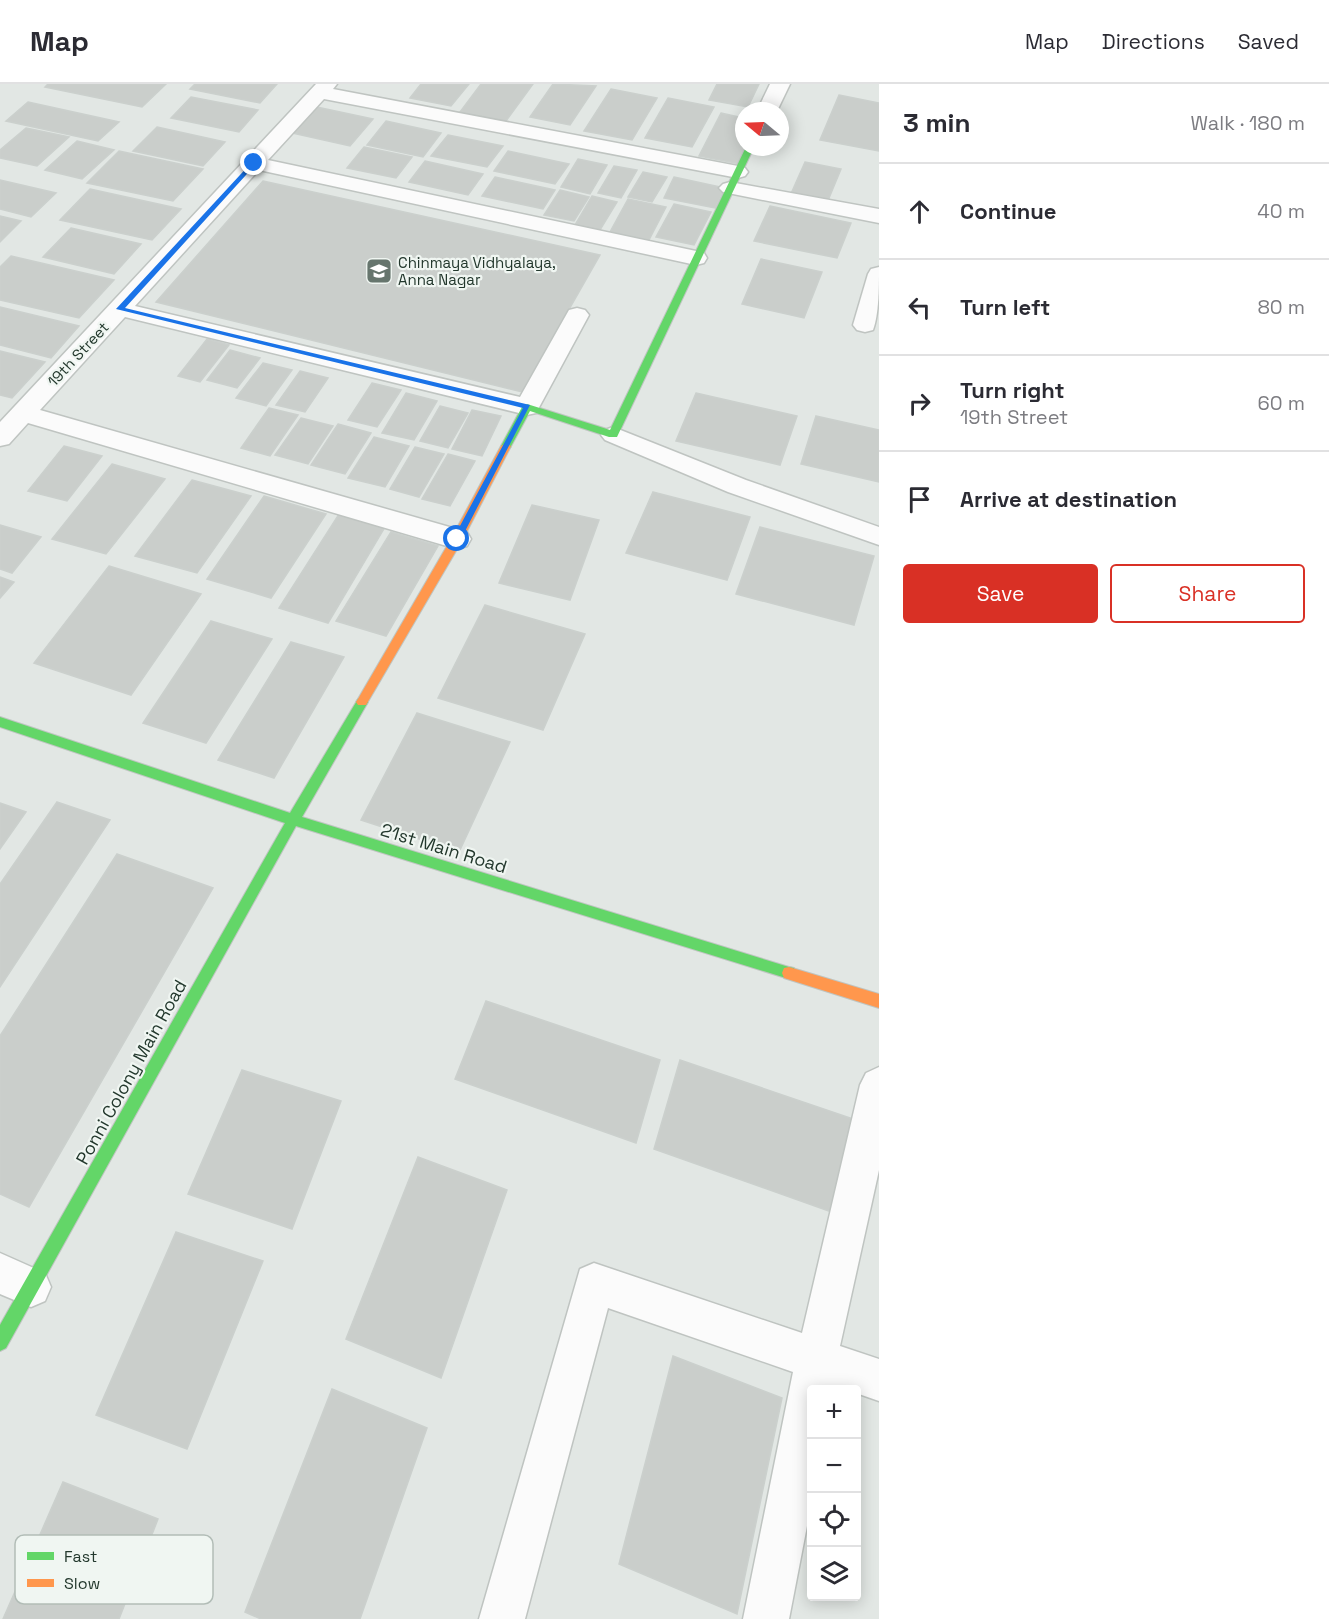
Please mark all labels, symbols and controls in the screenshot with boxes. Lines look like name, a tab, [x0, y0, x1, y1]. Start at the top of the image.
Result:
text: Map	[30, 23, 89, 59]
text: Map	[1025, 28, 1069, 55]
text: Directions	[1102, 28, 1205, 55]
text: Saved	[1238, 28, 1299, 55]
north arrow	[735, 102, 789, 156]
text: 3 min	[903, 106, 971, 140]
text: Walk · 180 m	[1191, 110, 1305, 136]
route end	[240, 149, 266, 175]
icon: ahead	[903, 195, 936, 228]
text: Continue	[960, 197, 1056, 225]
text: 40 m	[1257, 198, 1305, 224]
place label: Chinmaya Vidhyalaya, Anna Nagar	[398, 253, 556, 289]
school or university icon: Chinmaya Vidhyalaya, Anna Nagar	[364, 256, 394, 286]
icon: left	[903, 291, 936, 324]
text: Turn left	[960, 293, 1050, 321]
text: 80 m	[1257, 294, 1305, 320]
street label: 19th Street	[43, 318, 113, 390]
text: Turn right	[960, 376, 1065, 404]
icon: right	[903, 387, 936, 420]
text: 60 m	[1258, 390, 1305, 416]
text: 19th Street	[960, 404, 1068, 430]
icon: arrive	[903, 483, 936, 516]
text: Arrive at destination	[960, 485, 1177, 513]
route start	[443, 525, 469, 551]
button: Save	[903, 564, 1098, 623]
button: Share	[1110, 564, 1305, 623]
street label: 21st Main Road	[378, 818, 510, 878]
street label: Ponni Colony Main Road	[71, 976, 191, 1168]
map controls	[807, 1385, 861, 1601]
button: +	[807, 1385, 861, 1439]
button: −	[807, 1439, 861, 1493]
button: locate	[807, 1493, 861, 1547]
legend	[15, 1535, 213, 1604]
text: Fast	[64, 1546, 97, 1567]
button: layers	[807, 1547, 861, 1601]
text: Slow	[64, 1573, 100, 1594]

